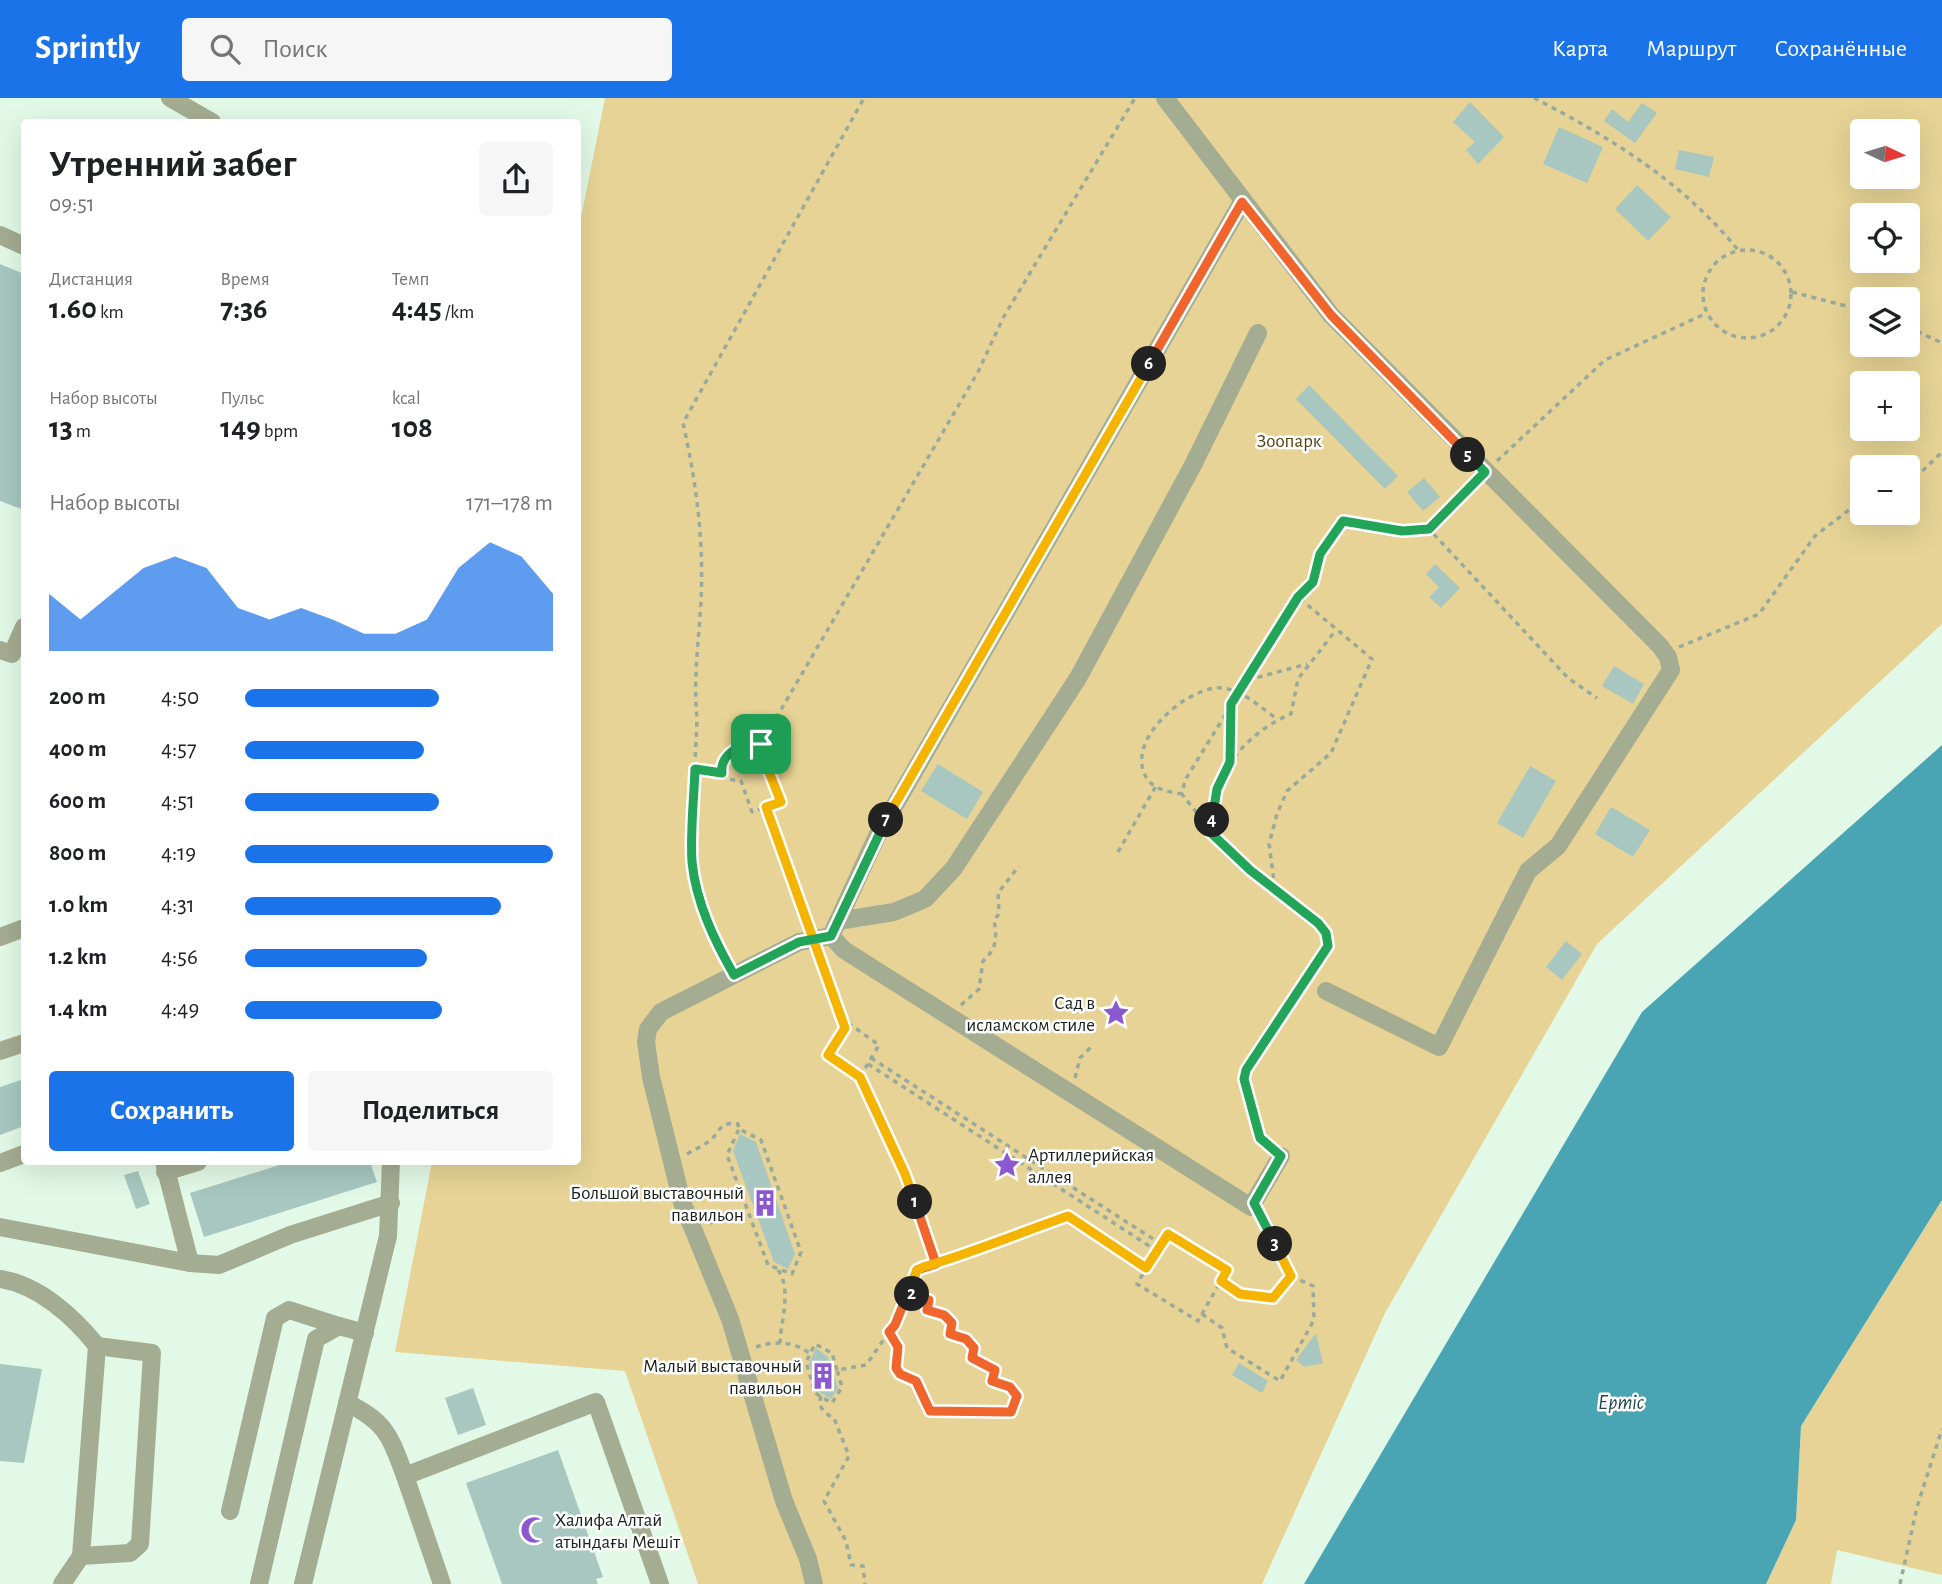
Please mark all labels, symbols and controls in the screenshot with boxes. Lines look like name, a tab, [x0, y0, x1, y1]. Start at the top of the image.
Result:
search box	[182, 18, 672, 81]
icon: search	[206, 30, 244, 68]
text: Sprintly	[35, 32, 140, 65]
text: Поиск	[262, 36, 327, 62]
text: Карта	[1552, 37, 1608, 61]
text: Маршрут	[1646, 37, 1736, 61]
text: Сохранённые	[1774, 37, 1907, 61]
north arrow	[1850, 119, 1920, 189]
map controls	[1850, 119, 1920, 525]
button: share	[479, 142, 553, 216]
text: Утренний забег	[49, 146, 296, 184]
text: 09:51	[49, 193, 95, 216]
button: locate	[1850, 203, 1920, 273]
text: Дистанция	[49, 270, 133, 289]
text: Время	[220, 270, 270, 289]
text: Темп	[392, 270, 430, 289]
button: layers	[1850, 287, 1920, 357]
text: 1.60	[49, 294, 97, 324]
text: 7:36	[220, 294, 268, 324]
text: 4:45	[392, 294, 442, 324]
text: km	[97, 303, 124, 322]
text: /km	[442, 303, 474, 322]
pin: 6	[1132, 346, 1166, 382]
text: 6	[1144, 354, 1153, 373]
button: +	[1850, 371, 1920, 441]
text: Набор высоты	[49, 389, 158, 408]
text: Пульс	[220, 389, 264, 408]
text: kcal	[392, 389, 421, 408]
text: 13	[49, 413, 73, 443]
text: 149	[220, 413, 261, 443]
text: 108	[392, 413, 433, 443]
text: m	[73, 422, 91, 441]
text: bpm	[261, 422, 298, 441]
park label: Зоопарк	[1257, 432, 1322, 451]
pin: 5	[1450, 438, 1486, 472]
text: 5	[1463, 445, 1472, 464]
button: −	[1850, 455, 1920, 525]
text: Набор высоты	[49, 492, 181, 515]
text: 171–178 m	[466, 492, 553, 515]
text: 200 m	[49, 686, 106, 709]
text: 4:50	[161, 686, 199, 709]
pin	[731, 714, 791, 774]
icon: arrive	[742, 725, 780, 763]
text: 400 m	[49, 738, 107, 761]
text: 4:57	[161, 738, 197, 761]
text: 600 m	[49, 790, 106, 813]
text: 4:51	[161, 790, 195, 813]
pin: 7	[868, 802, 903, 838]
pin: 4	[1194, 802, 1230, 838]
text: 7	[881, 810, 890, 829]
text: 4	[1207, 810, 1216, 829]
text: 800 m	[49, 842, 106, 865]
text: 4:19	[161, 842, 196, 865]
text: 1.0 km	[49, 894, 108, 917]
text: 4:31	[161, 894, 195, 917]
text: 1.2 km	[49, 946, 107, 969]
text: 4:56	[161, 946, 198, 969]
place label: Сад в исламском стиле	[966, 994, 1095, 1035]
text: 1.4 km	[49, 998, 108, 1021]
text: 4:49	[161, 998, 199, 1021]
place icon: Сад в исламском стиле	[1101, 998, 1131, 1028]
button: Сохранить	[49, 1071, 294, 1151]
button: Поделиться	[308, 1071, 553, 1151]
place label: Артиллерийская аллея	[1028, 1146, 1154, 1187]
place icon: Артиллерийская аллея	[992, 1150, 1022, 1180]
place label: Большой выставочный павильон	[570, 1184, 744, 1225]
pin: 1	[898, 1184, 932, 1220]
building icon: Большой выставочный павильон	[750, 1188, 780, 1218]
text: 1	[911, 1192, 918, 1211]
pin: 3	[1258, 1226, 1292, 1262]
text: 3	[1270, 1234, 1279, 1253]
pin: 2	[894, 1276, 930, 1312]
text: 2	[907, 1284, 916, 1303]
place label: Малый выставочный павильон	[643, 1357, 802, 1398]
building icon: Малый выставочный павильон	[808, 1361, 838, 1391]
water label: Ертіс	[1598, 1392, 1645, 1414]
place label: Халифа Алтай атындағы Мешіт	[555, 1511, 680, 1552]
mosque icon: Халифа Алтай атындағы Мешіт	[519, 1515, 549, 1545]

